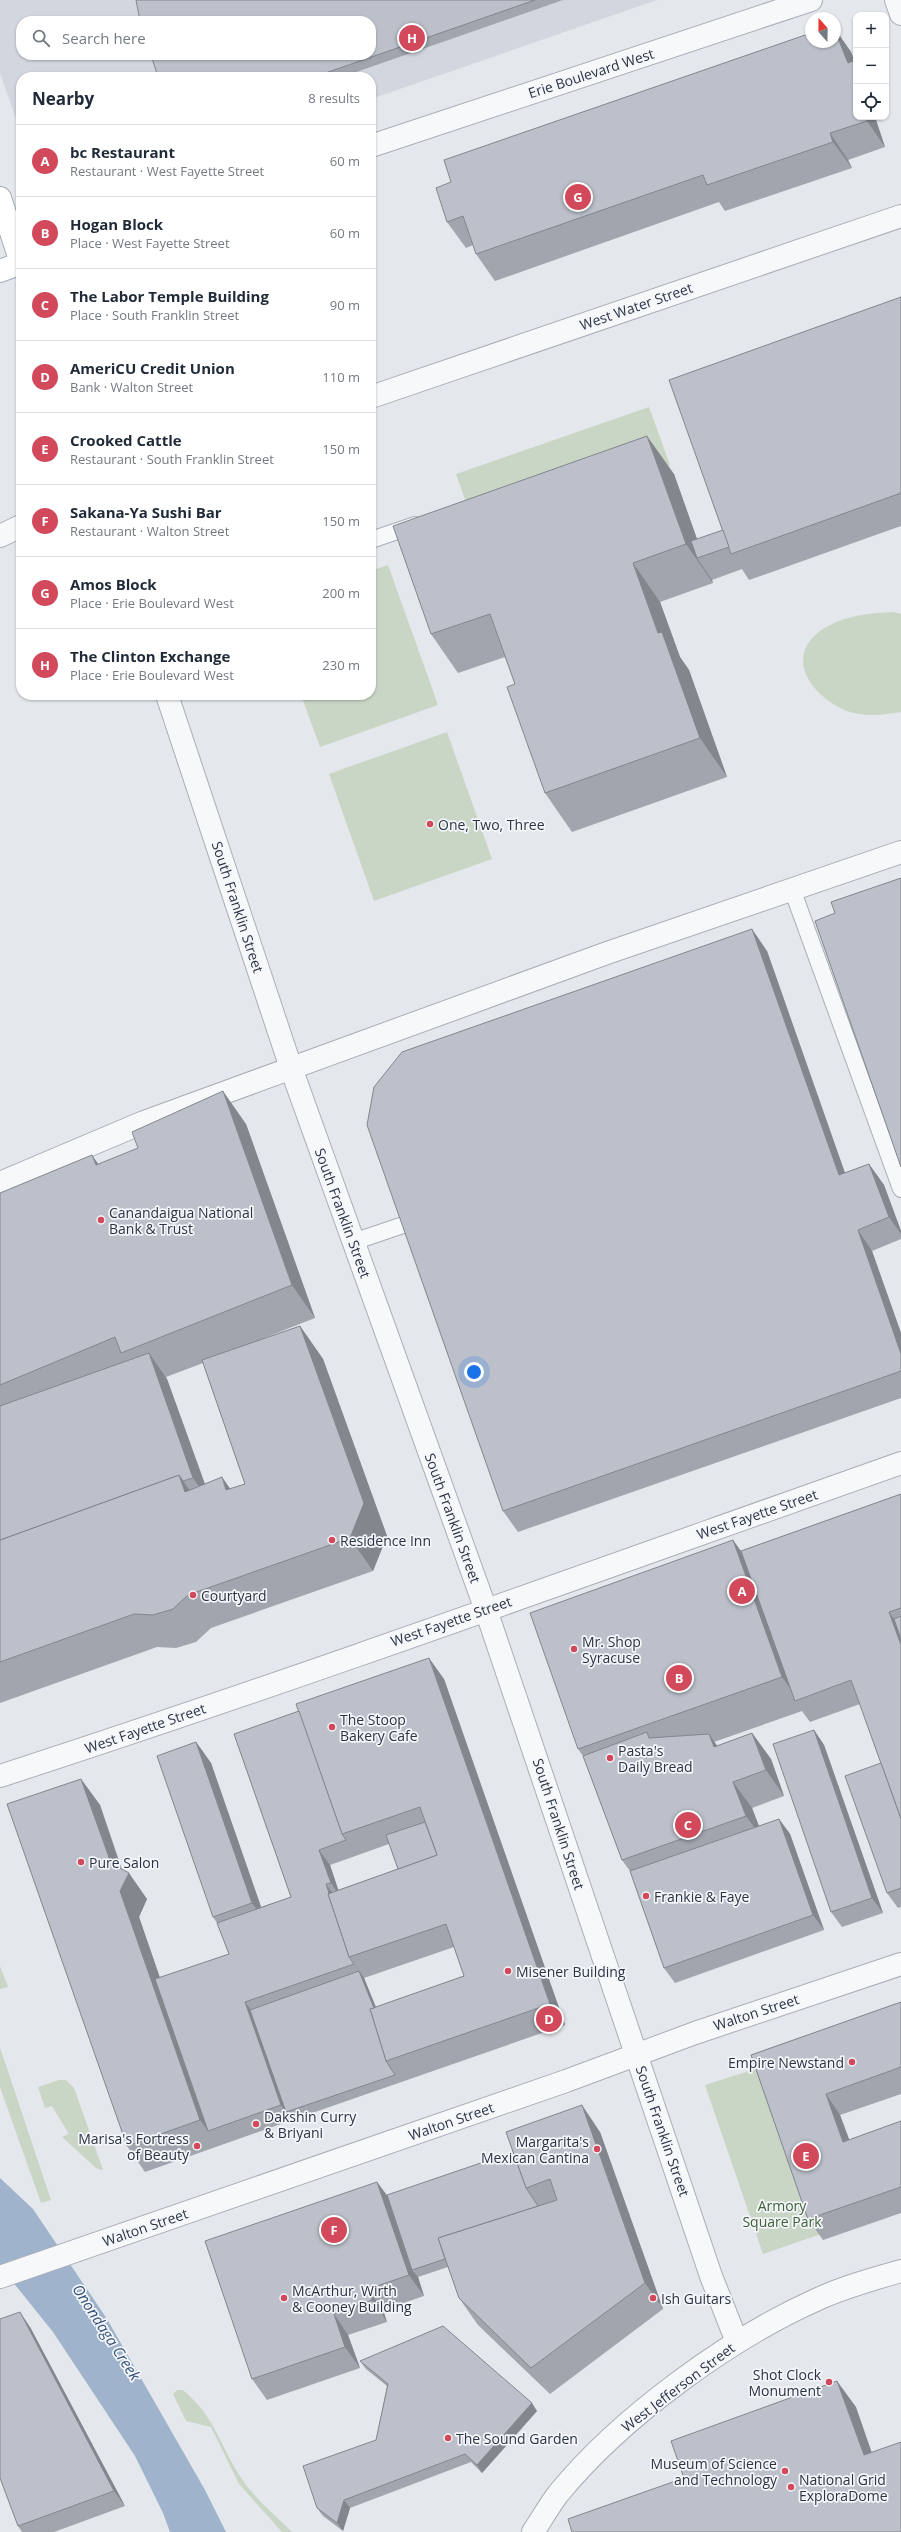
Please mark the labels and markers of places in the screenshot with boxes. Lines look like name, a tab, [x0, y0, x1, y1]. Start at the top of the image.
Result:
pin: H	[399, 23, 425, 53]
pin: G	[565, 182, 591, 212]
place label: One, Two, Three	[438, 815, 545, 834]
marker: One, Two, Three	[425, 819, 435, 829]
place label: Canandaigua National Bank & Trust	[109, 1203, 253, 1238]
marker: Canandaigua National Bank & Trust	[96, 1215, 106, 1225]
place label: Residence Inn	[340, 1531, 431, 1550]
marker: Residence Inn	[327, 1535, 337, 1545]
pin: A	[729, 1576, 755, 1606]
place label: Courtyard	[201, 1586, 267, 1605]
marker: Courtyard	[188, 1590, 198, 1600]
place label: Mr. Shop Syracuse	[582, 1632, 641, 1667]
marker: Mr. Shop Syracuse	[569, 1644, 579, 1654]
pin: B	[666, 1663, 692, 1693]
place label: The Stoop Bakery Cafe	[340, 1710, 418, 1745]
marker: The Stoop Bakery Cafe	[327, 1722, 337, 1732]
place label: Pasta's Daily Bread	[618, 1741, 693, 1776]
marker: Pasta's Daily Bread	[605, 1753, 615, 1763]
pin: C	[675, 1810, 701, 1840]
place label: Pure Salon	[89, 1853, 159, 1872]
marker: Pure Salon	[76, 1857, 86, 1867]
place label: Frankie & Faye	[654, 1887, 750, 1906]
marker: Frankie & Faye	[641, 1891, 651, 1901]
place label: Misener Building	[516, 1962, 626, 1981]
marker: Misener Building	[503, 1966, 513, 1976]
pin: D	[536, 2004, 562, 2034]
place label: Empire Newstand	[728, 2053, 844, 2072]
marker: Empire Newstand	[847, 2057, 857, 2067]
place label: Dakshin Curry & Briyani	[264, 2107, 357, 2142]
marker: Dakshin Curry & Briyani	[251, 2119, 261, 2129]
place label: Marisa's Fortress of Beauty	[78, 2129, 190, 2164]
place label: Margarita's Mexican Cantina	[481, 2132, 589, 2167]
marker: Marisa's Fortress of Beauty	[192, 2141, 202, 2151]
pin: E	[793, 2141, 819, 2171]
marker: Margarita's Mexican Cantina	[592, 2144, 602, 2154]
pin: F	[321, 2215, 347, 2245]
place label: McArthur, Wirth & Cooney Building	[292, 2281, 412, 2316]
place label: Ish Guitars	[661, 2289, 732, 2308]
marker: McArthur, Wirth & Cooney Building	[279, 2293, 289, 2303]
marker: Ish Guitars	[648, 2293, 658, 2303]
place label: Shot Clock Monument	[748, 2365, 822, 2400]
marker: Shot Clock Monument	[824, 2377, 834, 2387]
place label: The Sound Garden	[456, 2429, 578, 2448]
marker: The Sound Garden	[443, 2433, 453, 2443]
place label: Museum of Science and Technology	[650, 2454, 778, 2489]
marker: Museum of Science and Technology	[780, 2466, 790, 2476]
place label: National Grid ExploraDome	[799, 2470, 888, 2505]
marker: National Grid ExploraDome	[786, 2482, 796, 2492]

